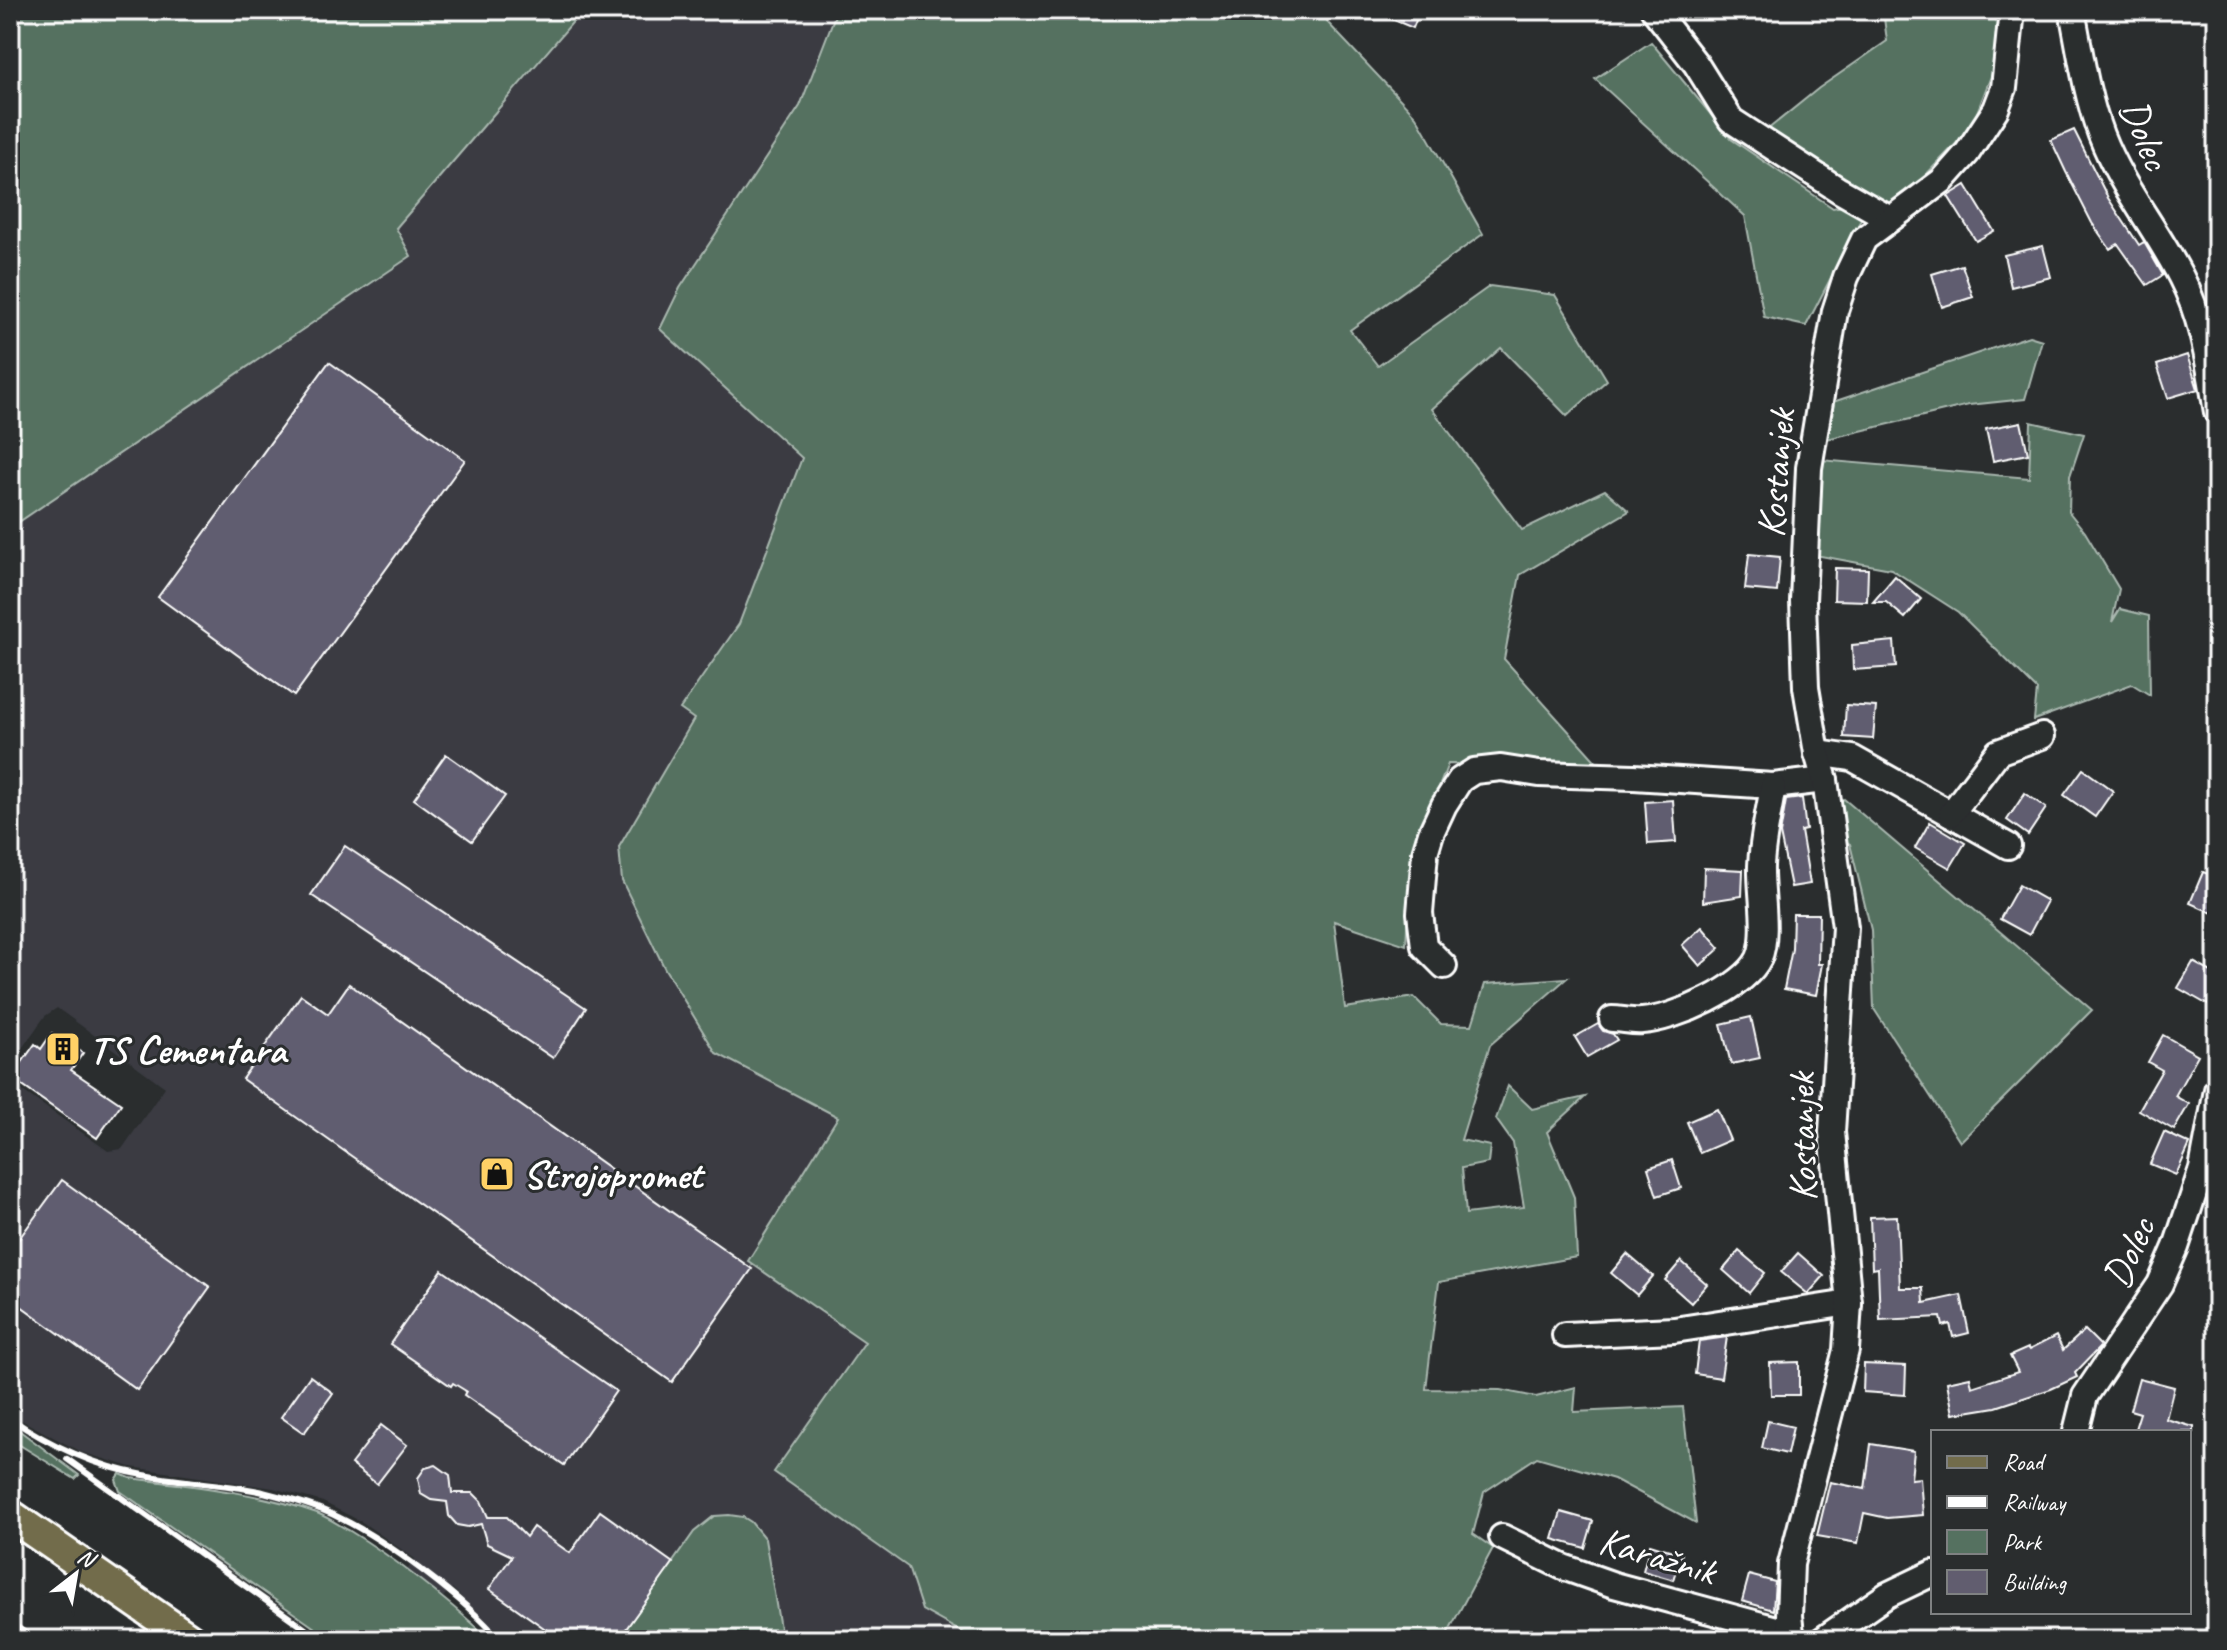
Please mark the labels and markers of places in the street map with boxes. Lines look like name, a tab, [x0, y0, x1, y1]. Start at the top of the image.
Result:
place label: TS Cementara	[89, 1025, 289, 1075]
building icon: TS Cementara	[44, 1030, 82, 1068]
place label: Strojopromet	[523, 1150, 706, 1200]
shop icon: Strojopromet	[478, 1155, 516, 1193]

